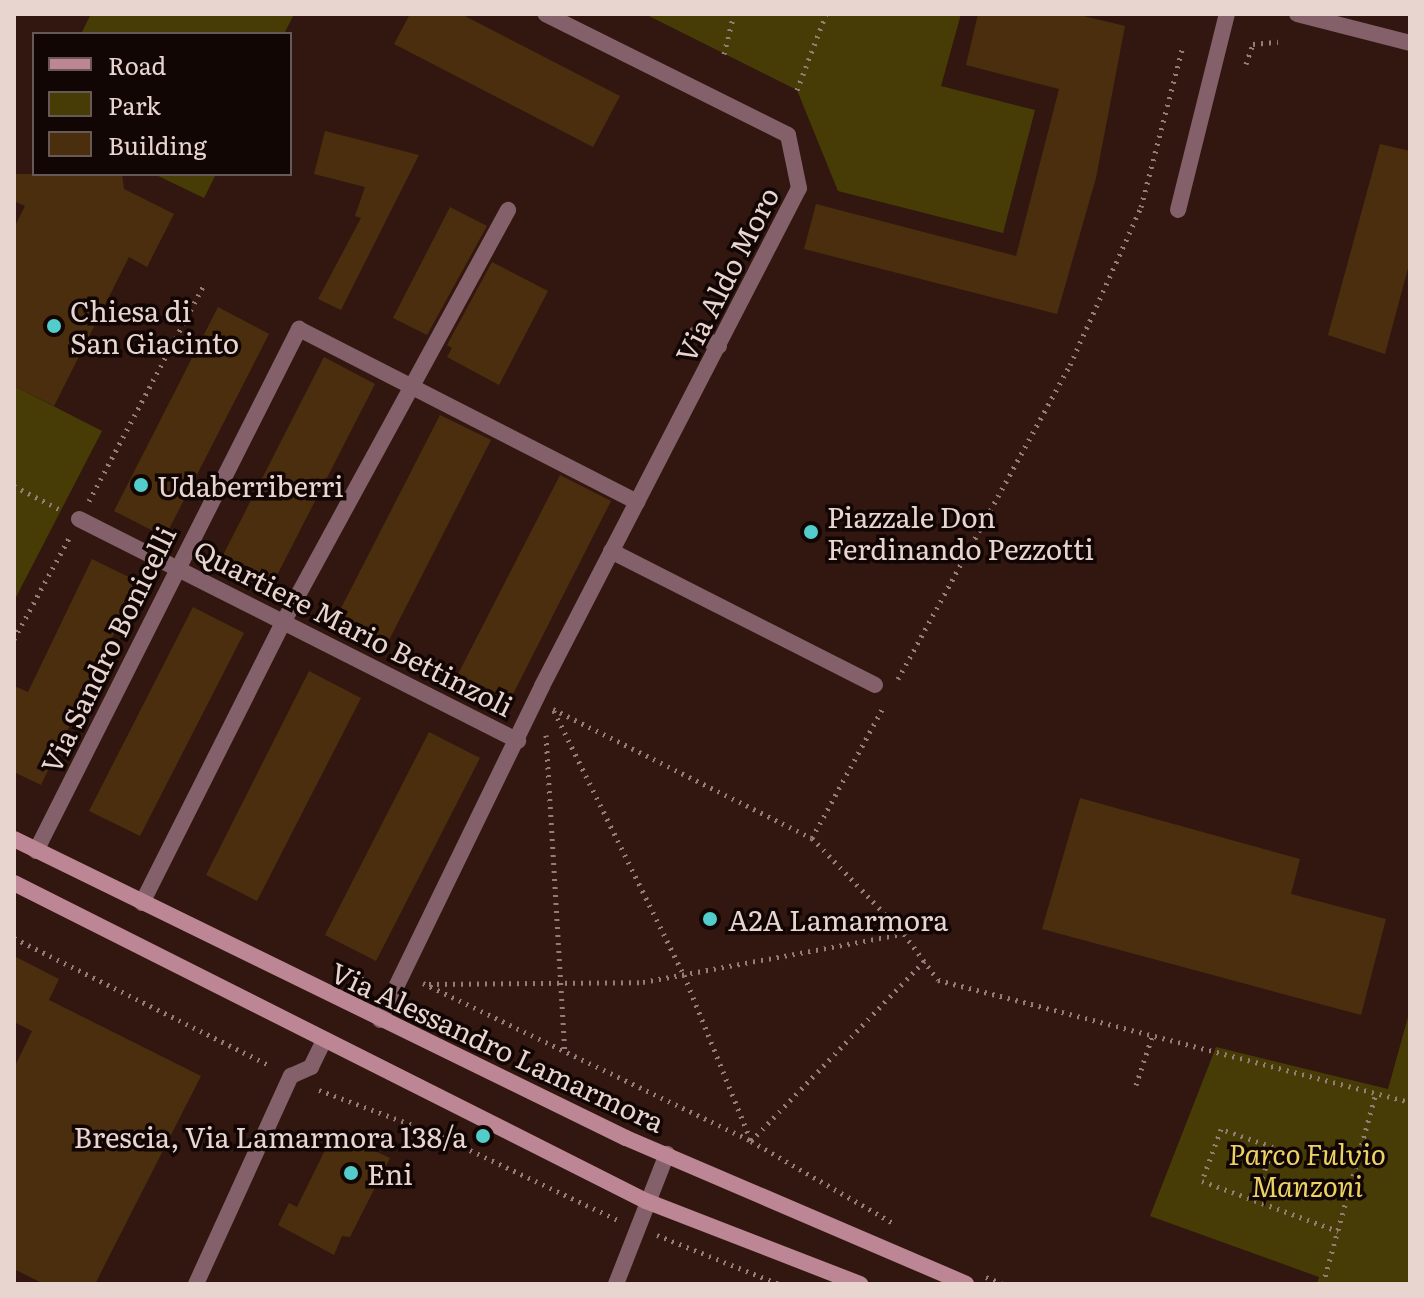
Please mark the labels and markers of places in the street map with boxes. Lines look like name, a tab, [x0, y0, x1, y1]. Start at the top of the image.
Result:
place label: Chiesa di San Giacinto	[70, 293, 239, 359]
marker: Chiesa di San Giacinto	[45, 317, 63, 335]
place label: Udaberriberri	[157, 468, 344, 502]
marker: Udaberriberri	[132, 476, 150, 494]
place label: Piazzale Don Ferdinando Pezzotti	[827, 499, 1094, 565]
marker: Piazzale Don Ferdinando Pezzotti	[802, 523, 820, 541]
place label: A2A Lamarmora	[728, 902, 948, 936]
marker: A2A Lamarmora	[699, 908, 721, 930]
place label: Brescia, Via Lamarmora 138/a	[74, 1119, 467, 1153]
marker: Brescia, Via Lamarmora 138/a	[474, 1127, 492, 1145]
place label: Eni	[367, 1156, 413, 1190]
marker: Eni	[342, 1164, 360, 1182]

